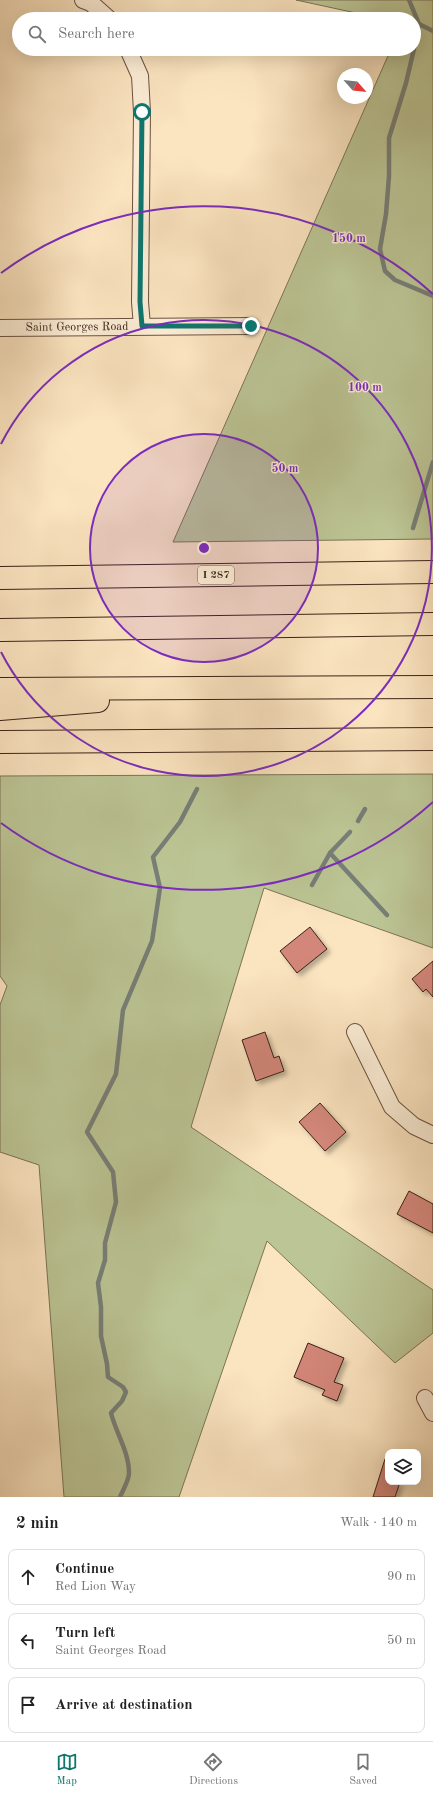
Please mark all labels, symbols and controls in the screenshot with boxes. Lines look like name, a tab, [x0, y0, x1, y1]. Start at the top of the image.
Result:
search box	[12, 12, 421, 56]
icon: search	[26, 23, 48, 45]
text: Search here	[58, 27, 135, 42]
north arrow	[337, 68, 373, 104]
route start	[133, 103, 151, 121]
text: 150 m	[332, 232, 366, 245]
route end	[242, 317, 260, 335]
street label: Saint Georges Road	[25, 321, 129, 334]
text: 100 m	[348, 382, 382, 394]
text: 50 m	[272, 462, 299, 475]
centre of rings	[197, 541, 211, 555]
road number: I 287	[198, 566, 234, 584]
map controls	[385, 1449, 421, 1485]
button: layers	[385, 1449, 421, 1485]
text: 2 min	[16, 1515, 59, 1532]
text: Walk · 140 m	[340, 1516, 417, 1529]
text: Continue	[55, 1562, 114, 1577]
icon: ahead	[17, 1566, 39, 1588]
text: 90 m	[387, 1570, 416, 1583]
text: Red Lion Way	[55, 1580, 136, 1593]
text: Turn left	[55, 1626, 115, 1641]
icon: left	[17, 1630, 39, 1652]
text: 50 m	[387, 1634, 416, 1647]
text: Saint Georges Road	[55, 1644, 167, 1657]
icon: arrive	[17, 1694, 39, 1716]
text: Arrive at destination	[55, 1698, 193, 1713]
tab: Map	[56, 1751, 78, 1789]
tab: Directions	[189, 1751, 238, 1789]
tab: Saved	[349, 1751, 377, 1789]

